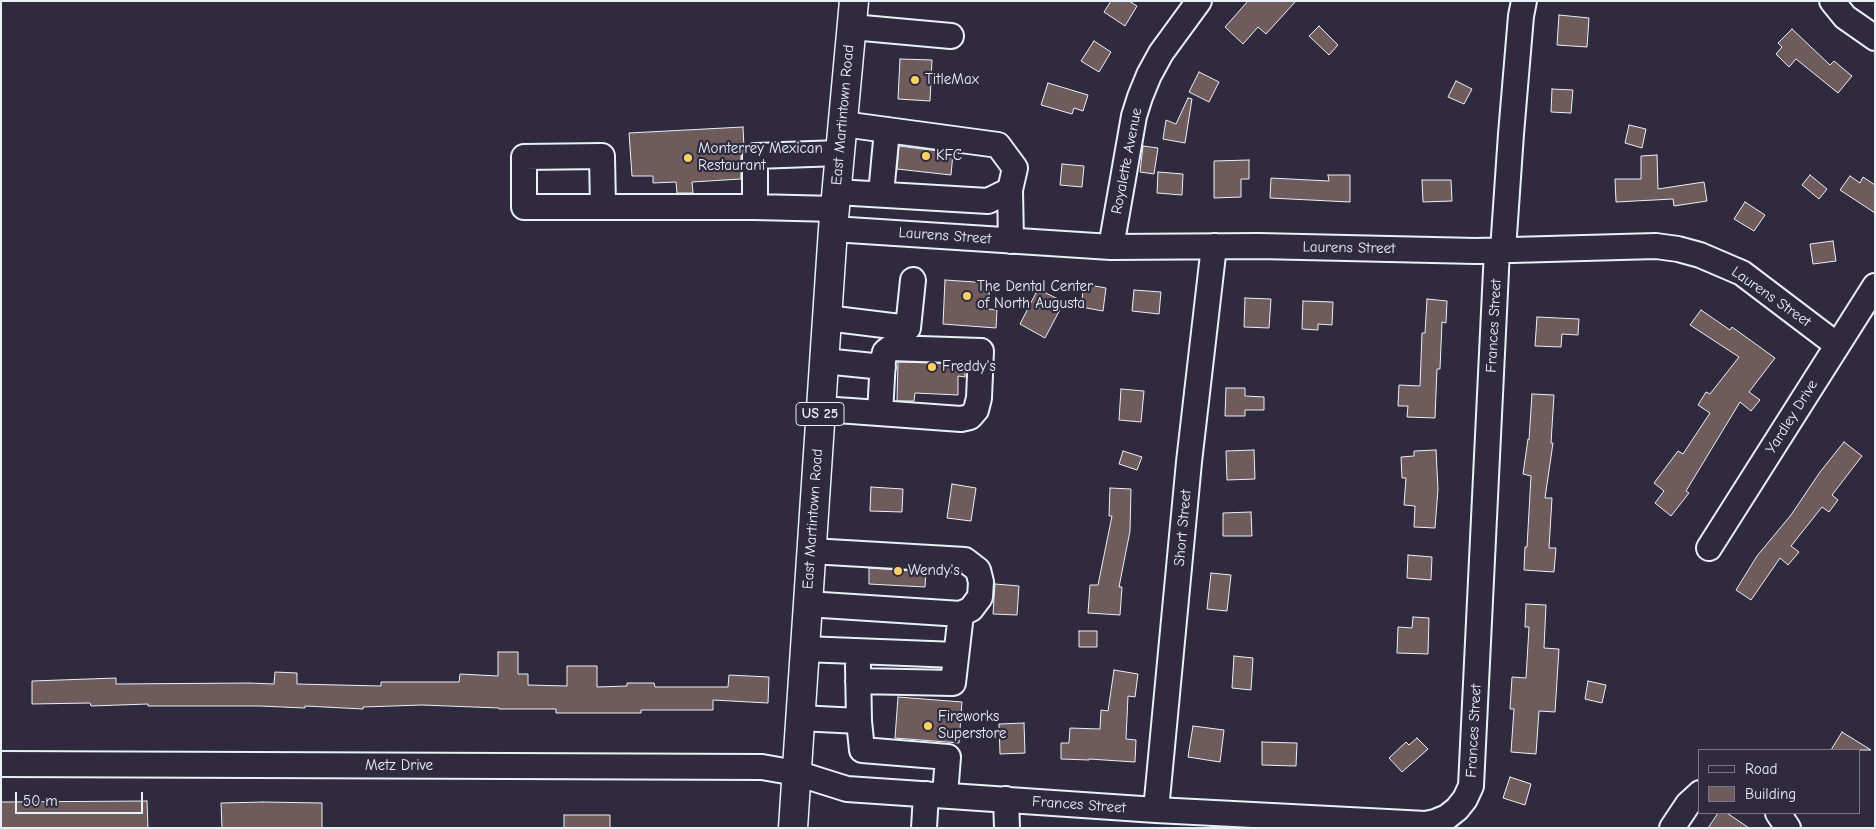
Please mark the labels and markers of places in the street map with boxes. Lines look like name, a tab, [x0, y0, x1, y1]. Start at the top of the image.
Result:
place label: TitleMax	[925, 71, 979, 89]
marker: TitleMax	[909, 74, 921, 86]
place label: Monterrey Mexican Restaurant	[698, 140, 823, 175]
place label: KFC	[936, 147, 962, 165]
marker: KFC	[920, 150, 932, 162]
marker: Monterrey Mexican Restaurant	[682, 152, 694, 164]
place label: The Dental Center of North Augusta	[977, 278, 1093, 313]
marker: The Dental Center of North Augusta	[961, 290, 973, 302]
place label: Freddy's	[942, 358, 996, 376]
marker: Freddy's	[926, 361, 938, 373]
place label: Wendy's	[908, 562, 960, 580]
marker: Wendy's	[892, 565, 904, 577]
place label: Fireworks Superstore	[938, 708, 1007, 743]
marker: Fireworks Superstore	[922, 720, 934, 732]

